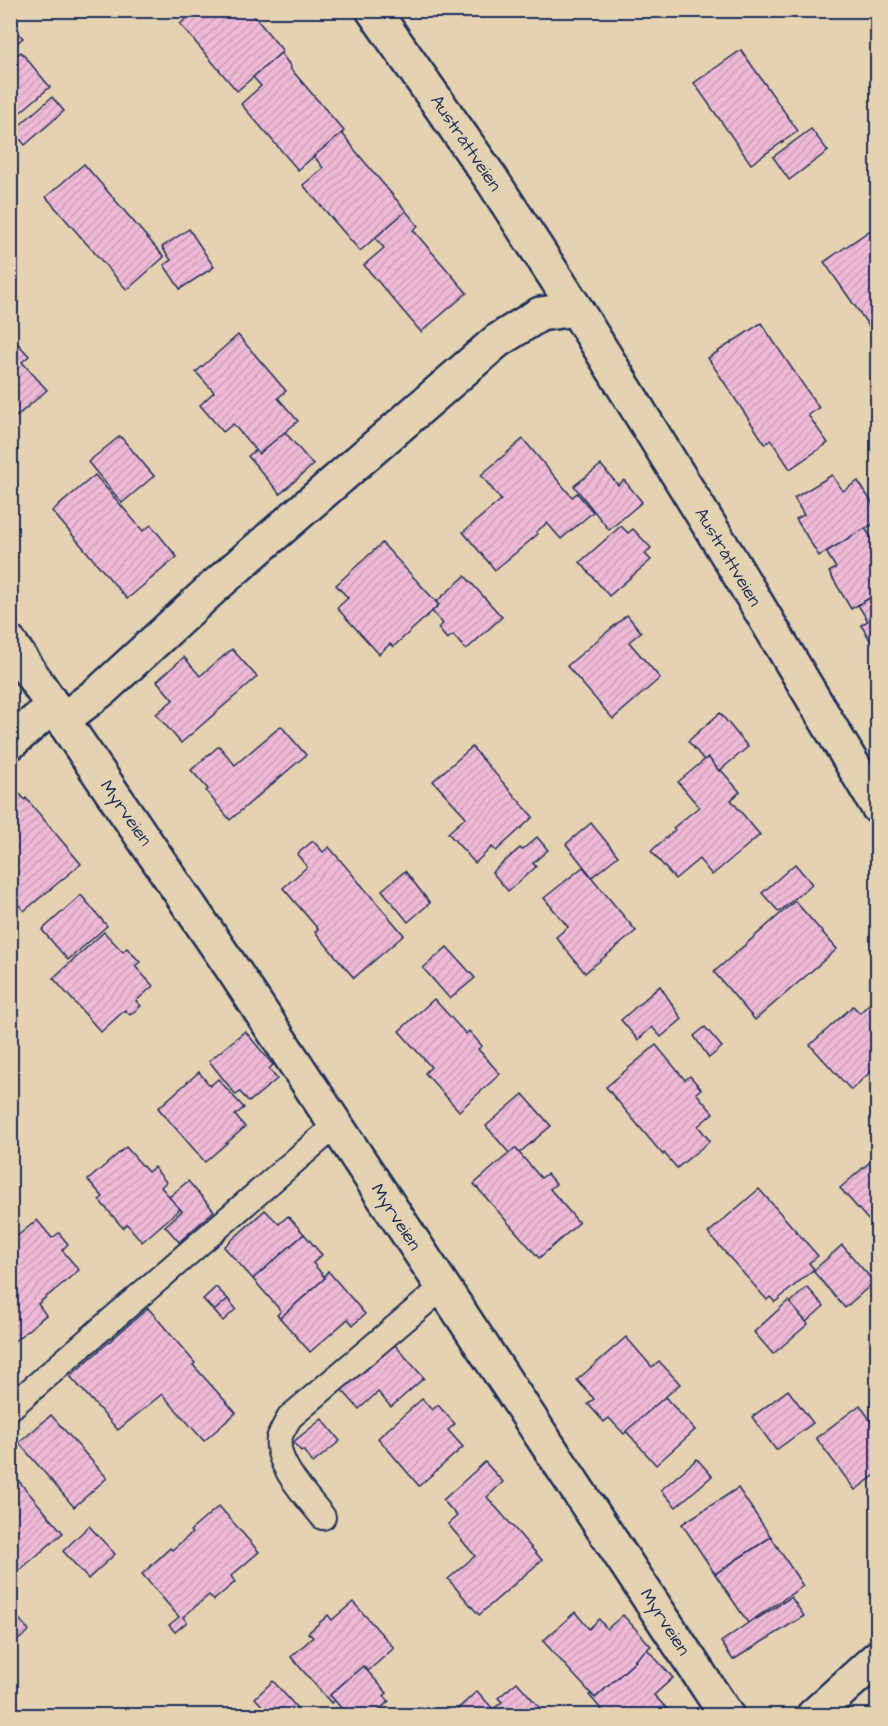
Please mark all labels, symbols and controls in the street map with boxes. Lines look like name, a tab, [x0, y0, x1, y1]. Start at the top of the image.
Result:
street label: Austråttveien	[425, 90, 507, 196]
street label: Austråttveien	[689, 503, 767, 611]
street label: Myrveien	[93, 775, 158, 852]
street label: Myrveien	[364, 1179, 427, 1256]
street label: Myrveien	[633, 1584, 696, 1661]

